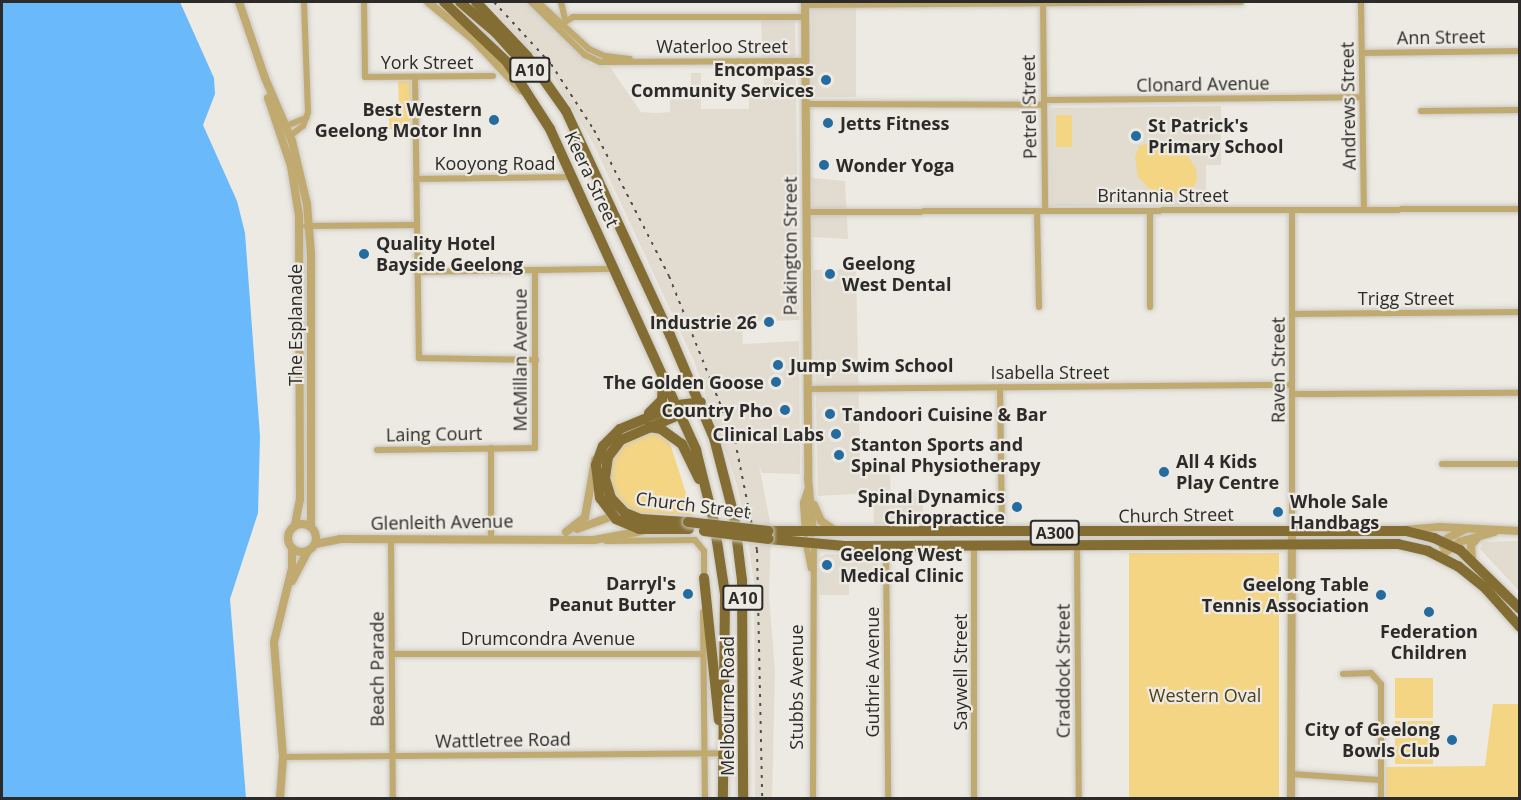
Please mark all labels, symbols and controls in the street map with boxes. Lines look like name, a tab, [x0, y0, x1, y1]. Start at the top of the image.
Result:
street label: Ann Street	[1397, 25, 1485, 49]
street label: Waterloo Street	[656, 35, 788, 57]
street label: Andrews Street	[1336, 42, 1360, 170]
street label: York Street	[381, 51, 473, 73]
street label: Petrel Street	[1017, 55, 1041, 159]
road number: A10	[509, 57, 551, 83]
place label: Encompass Community Services	[631, 59, 814, 101]
street label: Clonard Avenue	[1136, 72, 1270, 96]
marker: Encompass Community Services	[819, 73, 833, 87]
place label: Best Western Geelong Motor Inn	[315, 99, 482, 142]
place label: Jetts Fitness	[840, 112, 949, 134]
marker: Best Western Geelong Motor Inn	[487, 113, 501, 127]
place label: St Patrick's Primary School	[1148, 115, 1283, 158]
marker: Jetts Fitness	[821, 116, 835, 130]
street label: Keera Street	[560, 128, 624, 230]
marker: St Patrick's Primary School	[1129, 129, 1143, 143]
street label: Kooyong Road	[435, 152, 555, 174]
place label: Wonder Yoga	[836, 154, 955, 176]
marker: Wonder Yoga	[817, 158, 831, 172]
street label: Pakington Street	[779, 177, 801, 315]
street label: Britannia Street	[1097, 184, 1229, 206]
place label: Quality Hotel Bayside Geelong	[376, 233, 523, 276]
marker: Quality Hotel Bayside Geelong	[357, 247, 371, 261]
place label: Geelong West Dental	[842, 253, 951, 296]
street label: The Esplanade	[284, 264, 306, 386]
marker: Geelong West Dental	[823, 267, 837, 281]
street label: Trigg Street	[1358, 287, 1454, 309]
street label: McMillan Avenue	[509, 288, 531, 432]
place label: Industrie 26	[650, 311, 757, 333]
marker: Industrie 26	[762, 315, 776, 329]
street label: Raven Street	[1267, 317, 1289, 423]
place label: Jump Swim School	[790, 354, 953, 376]
marker: Jump Swim School	[771, 358, 785, 372]
street label: Isabella Street	[991, 361, 1109, 383]
place label: The Golden Goose	[603, 371, 764, 393]
marker: The Golden Goose	[769, 375, 783, 389]
place label: Country Pho	[662, 399, 773, 421]
marker: Country Pho	[778, 403, 792, 417]
place label: Tandoori Cuisine & Bar	[842, 403, 1047, 425]
marker: Tandoori Cuisine & Bar	[823, 407, 837, 421]
street label: Laing Court	[386, 422, 482, 446]
place label: Clinical Labs	[713, 423, 824, 445]
marker: Clinical Labs	[829, 427, 843, 441]
place label: Stanton Sports and Spinal Physiotherapy	[851, 434, 1041, 476]
marker: Stanton Sports and Spinal Physiotherapy	[832, 448, 846, 462]
place label: All 4 Kids Play Centre	[1176, 451, 1279, 494]
marker: All 4 Kids Play Centre	[1157, 465, 1171, 479]
place label: Spinal Dynamics Chiropractice	[858, 486, 1005, 528]
street label: Church Street	[634, 487, 752, 523]
place label: Whole Sale Handbags	[1290, 491, 1388, 534]
marker: Spinal Dynamics Chiropractice	[1010, 500, 1024, 514]
street label: Church Street	[1118, 503, 1234, 527]
marker: Whole Sale Handbags	[1271, 505, 1285, 519]
street label: Glenleith Avenue	[370, 510, 514, 534]
road number: A300	[1030, 520, 1080, 546]
place label: Geelong West Medical Clinic	[840, 544, 964, 586]
marker: Geelong West Medical Clinic	[818, 556, 836, 574]
place label: Darryl's Peanut Butter	[549, 573, 676, 616]
place label: Geelong Table Tennis Association	[1202, 574, 1369, 616]
road number: A10	[722, 585, 764, 611]
marker: Darryl's Peanut Butter	[681, 587, 695, 601]
marker: Geelong Table Tennis Association	[1374, 588, 1388, 602]
street label: Craddock Street	[1052, 604, 1074, 738]
marker: Federation Children	[1422, 605, 1436, 619]
street label: Guthrie Avenue	[861, 607, 883, 737]
street label: Beach Parade	[366, 611, 388, 727]
street label: Saywell Street	[949, 614, 971, 730]
place label: Federation Children	[1380, 621, 1478, 664]
street label: Stubbs Avenue	[785, 624, 807, 750]
street label: Drumcondra Avenue	[461, 627, 635, 649]
street label: Melbourne Road	[716, 636, 738, 776]
park label: Western Oval	[1149, 684, 1261, 706]
place label: City of Geelong Bowls Club	[1305, 719, 1440, 762]
street label: Wattletree Road	[435, 728, 571, 752]
marker: City of Geelong Bowls Club	[1445, 733, 1459, 747]

